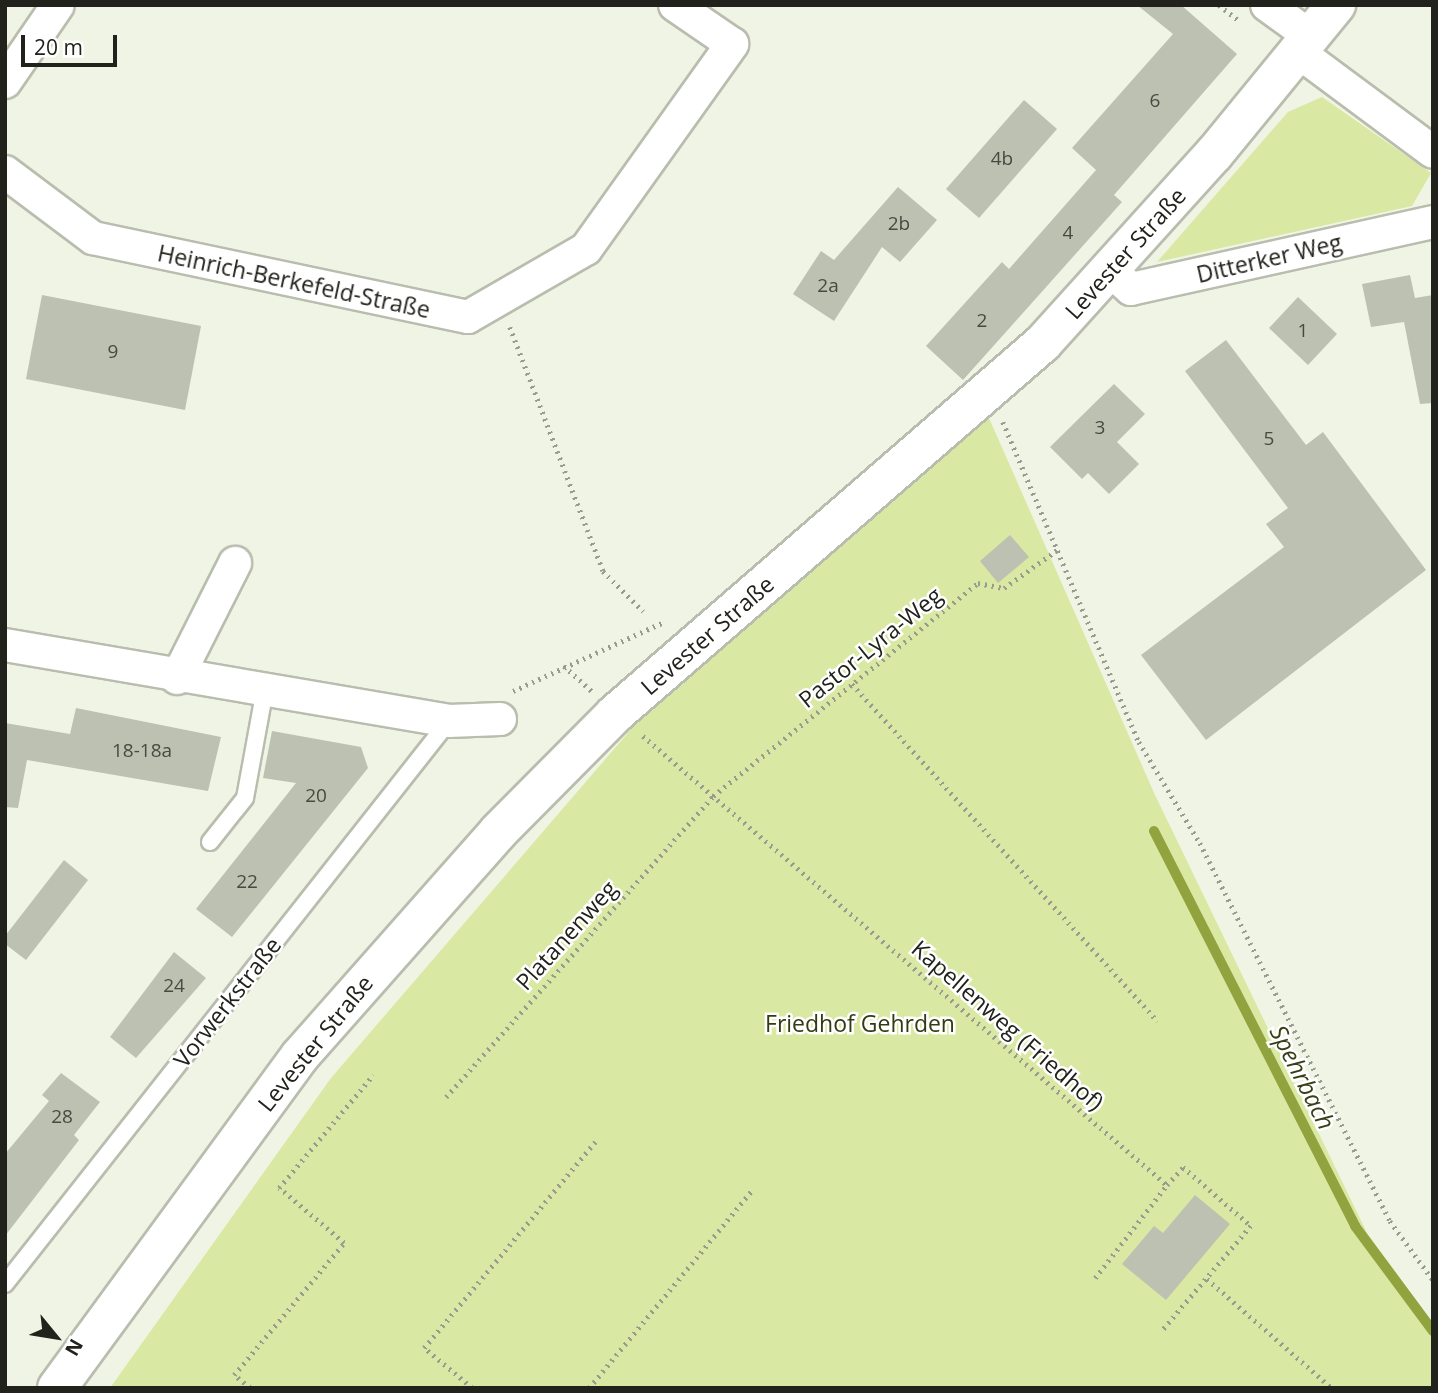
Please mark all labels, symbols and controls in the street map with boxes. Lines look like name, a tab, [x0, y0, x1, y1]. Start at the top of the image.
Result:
scale bar	[24, 21, 121, 65]
text: 20 m	[34, 33, 83, 61]
house number: 6	[1150, 90, 1160, 112]
house number: 4b	[991, 148, 1013, 170]
street label: Levester Straße	[1059, 182, 1191, 324]
house number: 2b	[888, 213, 910, 235]
house number: 4	[1063, 222, 1073, 244]
street label: Ditterker Weg	[1194, 228, 1344, 288]
street label: Heinrich-Berkefeld-Straße	[155, 239, 433, 323]
house number: 2a	[817, 275, 839, 297]
house number: 2	[977, 310, 987, 332]
house number: 1	[1298, 320, 1308, 342]
house number: 9	[108, 341, 118, 363]
house number: 3	[1095, 417, 1105, 439]
house number: 5	[1264, 428, 1274, 450]
street label: Levester Straße	[635, 570, 779, 700]
street label: Pastor-Lyra-Weg	[793, 581, 947, 713]
house number: 18-18a	[112, 740, 172, 762]
house number: 20	[305, 785, 327, 807]
house number: 22	[236, 871, 258, 893]
street label: Platanenweg	[510, 875, 622, 995]
street label: Vorwerkstraße	[168, 931, 286, 1073]
street label: Kapellenweg (Friedhof)	[906, 934, 1110, 1116]
street label: Levester Straße	[252, 969, 378, 1117]
house number: 24	[163, 975, 185, 997]
park label: Friedhof Gehrden	[765, 1009, 955, 1037]
water label: Spehrbach	[1264, 1020, 1342, 1134]
house number: 28	[51, 1106, 73, 1128]
north arrow	[21, 1302, 91, 1372]
text: N	[59, 1334, 89, 1361]

